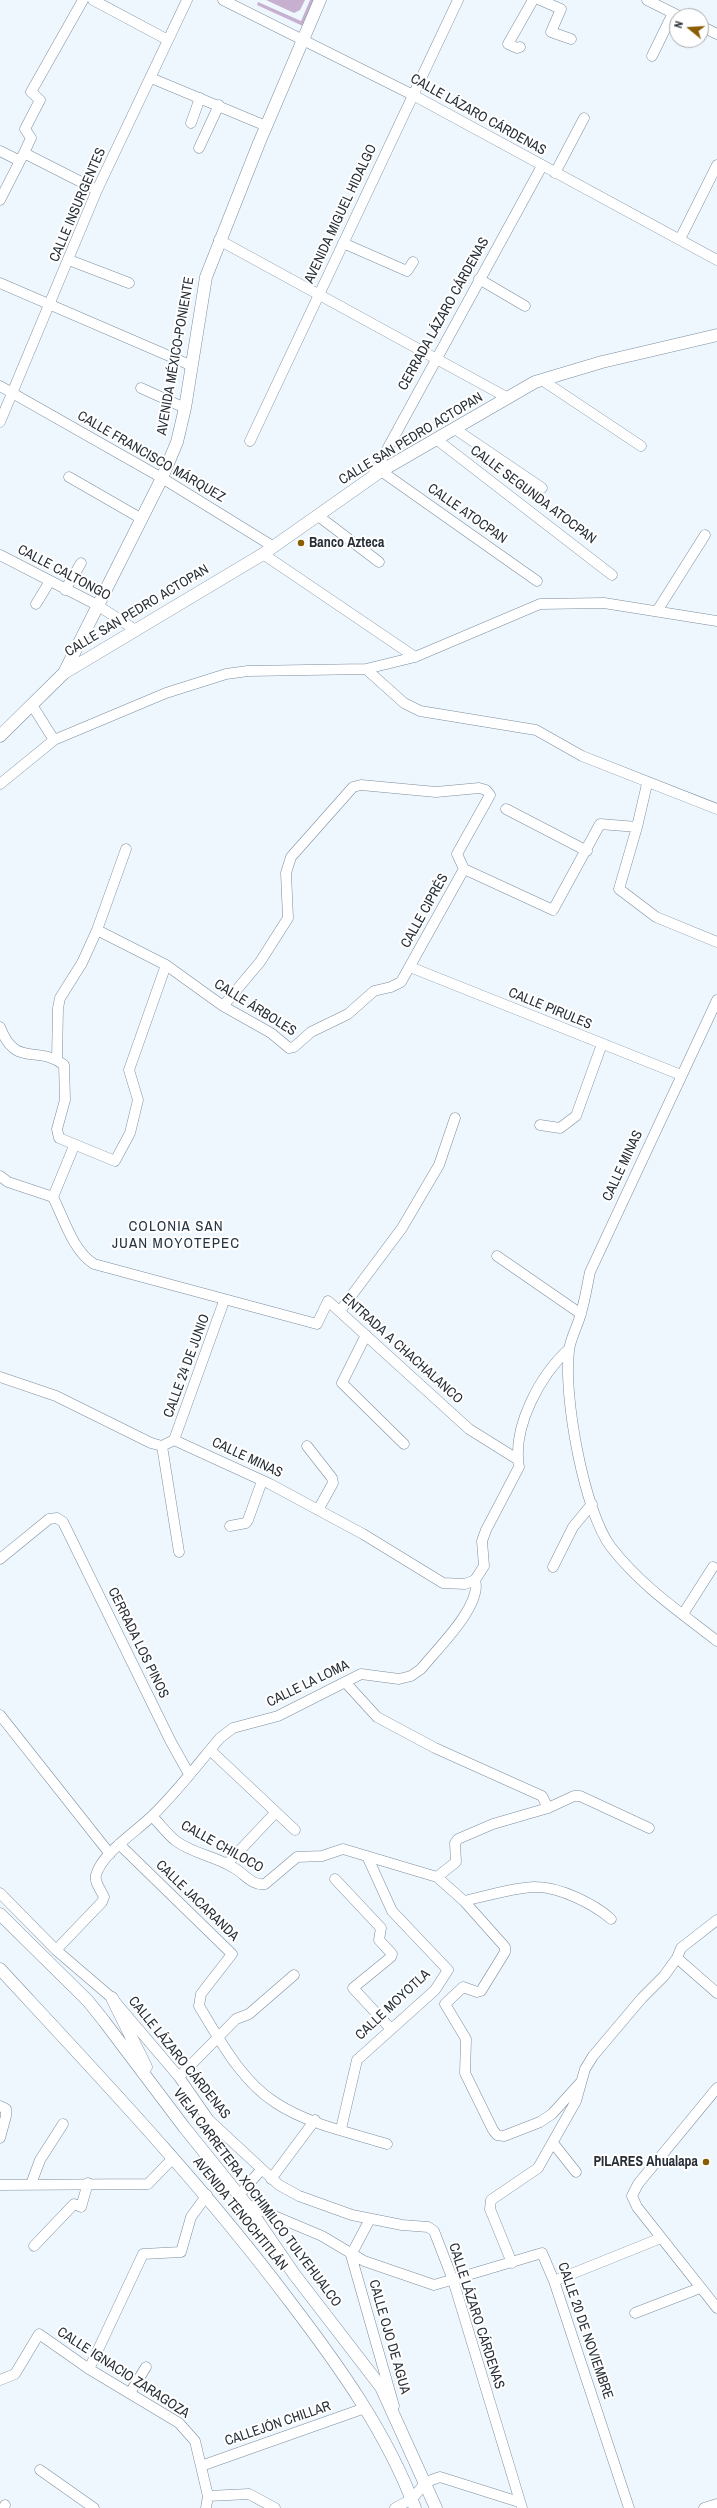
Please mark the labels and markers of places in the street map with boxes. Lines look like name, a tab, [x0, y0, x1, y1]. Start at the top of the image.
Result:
place label: Banco Azteca	[309, 535, 384, 551]
marker: Banco Azteca	[296, 538, 306, 548]
place label: PILARES Ahualapa	[593, 2154, 698, 2170]
marker: PILARES Ahualapa	[701, 2157, 711, 2167]

